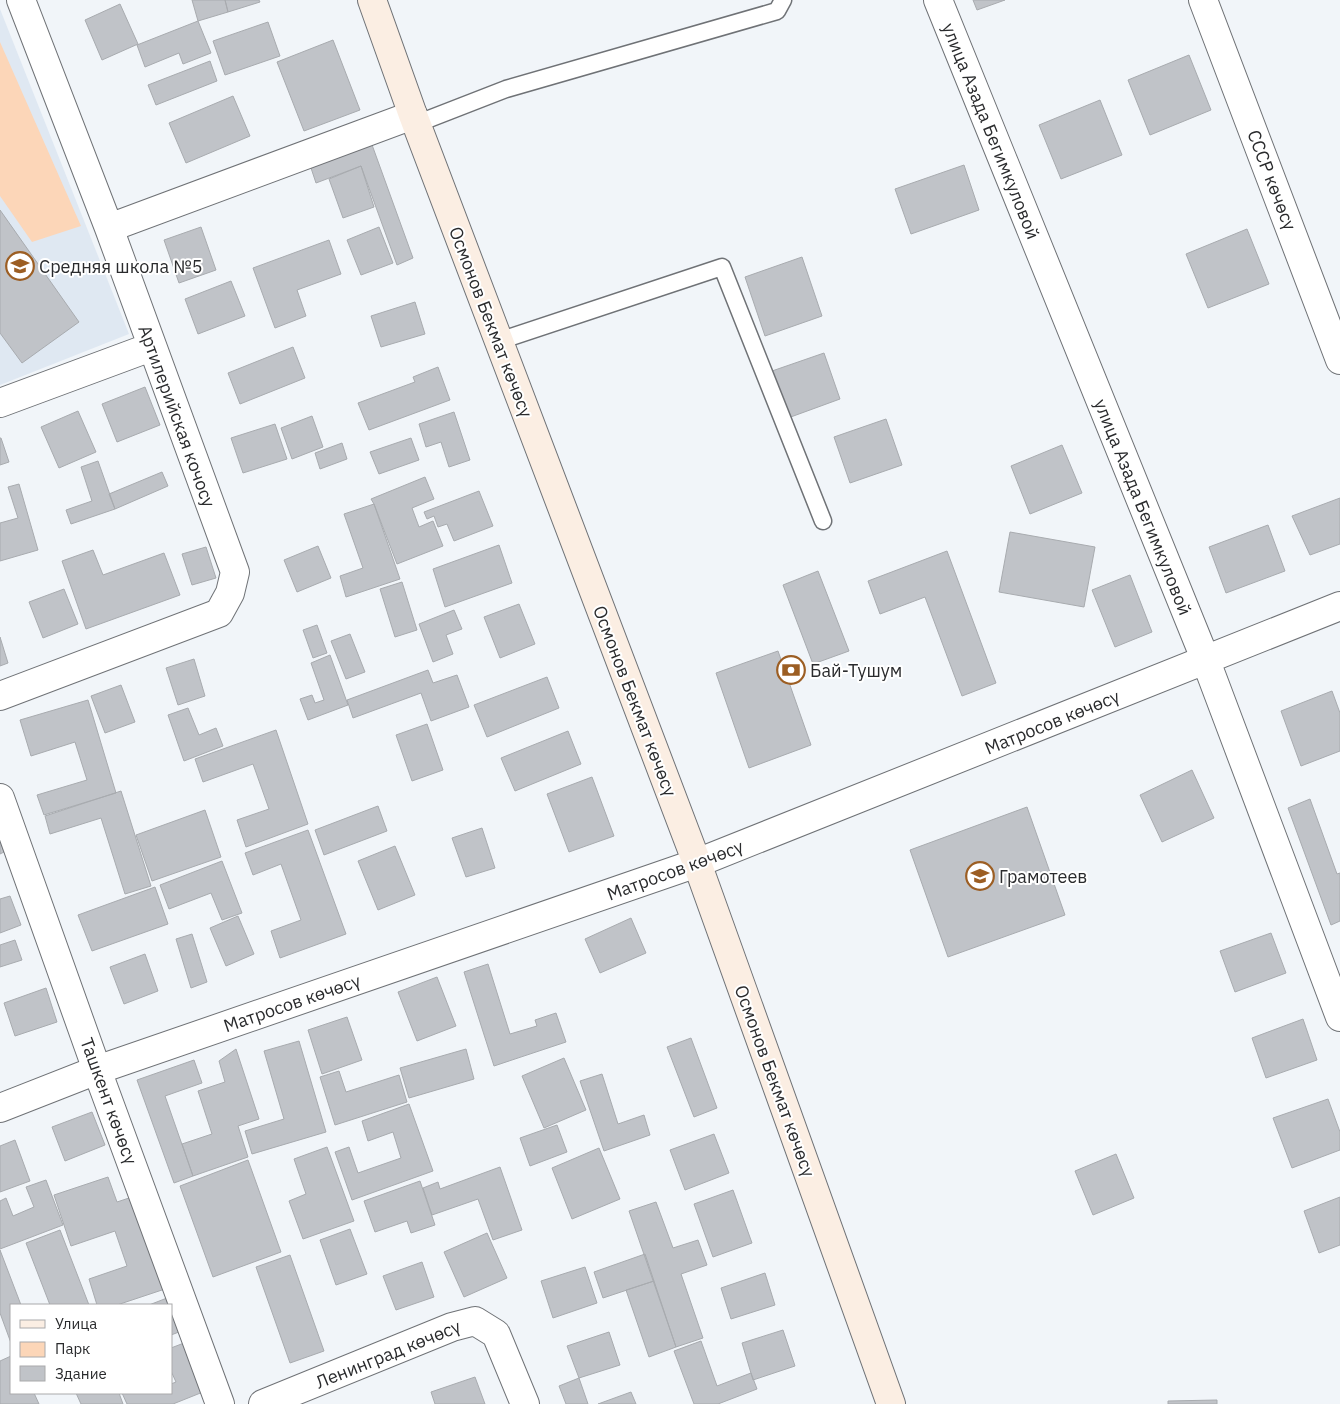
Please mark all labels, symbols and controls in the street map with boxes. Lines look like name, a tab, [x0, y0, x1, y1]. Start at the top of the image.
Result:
street label: улица Азада Бегимкуловой	[937, 20, 1045, 242]
street label: СССР көчөсү	[1242, 127, 1302, 234]
street label: Осмонов Бекмат көчөсү	[444, 223, 538, 421]
school or university icon: Средняя школа №5	[5, 251, 35, 281]
place label: Средняя школа №5	[39, 255, 203, 278]
street label: Артилерийская кочосу	[133, 322, 221, 510]
street label: улица Азада Бегимкуловой	[1089, 396, 1197, 618]
street label: Осмонов Бекмат көчөсү	[588, 602, 682, 800]
bank icon: Бай-Тушум	[776, 655, 806, 685]
place label: Бай-Тушум	[810, 659, 902, 682]
street label: Матросов көчөсү	[981, 684, 1123, 760]
street label: Матросов көчөсү	[604, 835, 747, 905]
school or university icon: Грамотеев	[965, 861, 995, 891]
place label: Грамотеев	[999, 865, 1087, 888]
street label: Матросов көчөсү	[220, 969, 364, 1037]
street label: Осмонов Бекмат көчөсү	[730, 982, 820, 1180]
street label: Ташкент көчөсү	[75, 1035, 143, 1168]
legend	[10, 1304, 172, 1394]
text: Улица	[55, 1314, 97, 1333]
street label: Ленинград көчөсү	[312, 1314, 464, 1394]
text: Парк	[55, 1339, 90, 1358]
text: Здание	[55, 1364, 107, 1383]

